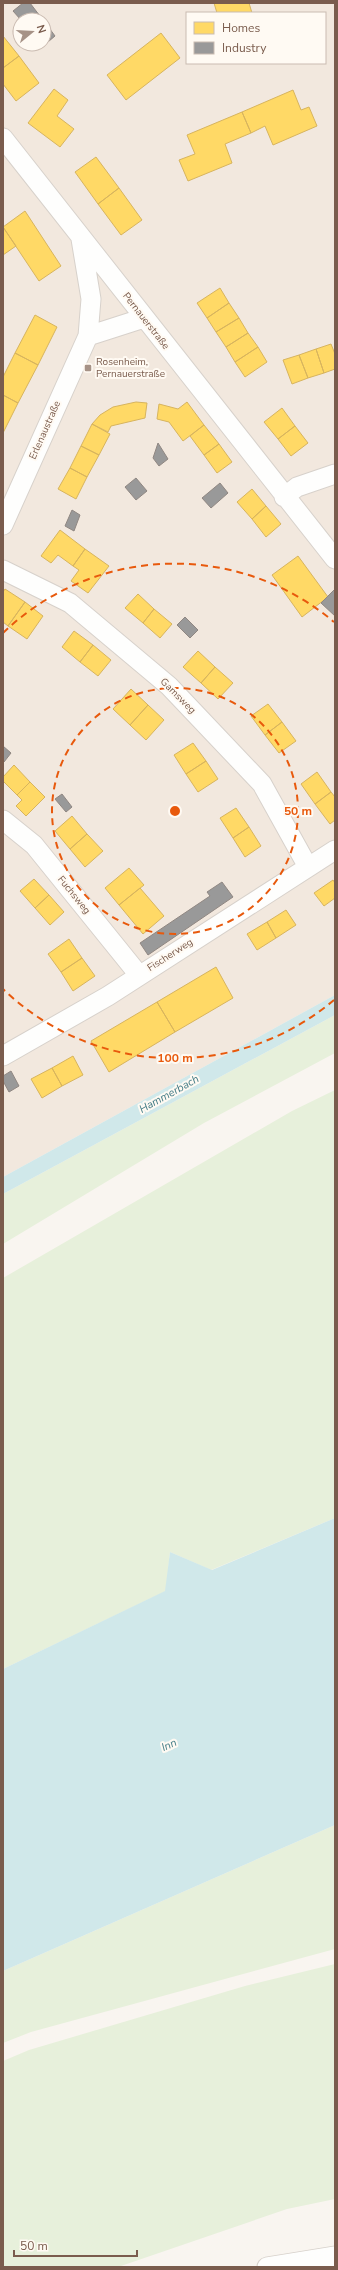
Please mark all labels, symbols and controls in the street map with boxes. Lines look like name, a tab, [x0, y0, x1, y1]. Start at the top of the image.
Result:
north arrow	[12, 12, 52, 52]
legend	[186, 12, 326, 64]
text: Homes	[222, 20, 260, 36]
text: N	[33, 23, 49, 35]
text: Industry	[222, 40, 267, 56]
street label: Pernauerstraße	[119, 289, 173, 353]
place label: Rosenheim, Pernauerstraße	[96, 355, 165, 381]
marker: Rosenheim, Pernauerstraße	[83, 363, 93, 373]
street label: Erlenaustraße	[26, 398, 64, 462]
street label: Gamsweg	[157, 675, 199, 717]
text: 50 m	[284, 803, 312, 819]
centre of rings	[168, 804, 182, 818]
street label: Fuchsweg	[54, 873, 94, 917]
street label: Fischerweg	[145, 935, 196, 975]
text: 100 m	[157, 1050, 193, 1066]
water label: Hammerbach	[136, 1071, 202, 1117]
water label: Inn	[159, 1735, 179, 1755]
scale bar	[14, 2232, 137, 2258]
text: 50 m	[20, 2238, 48, 2254]

